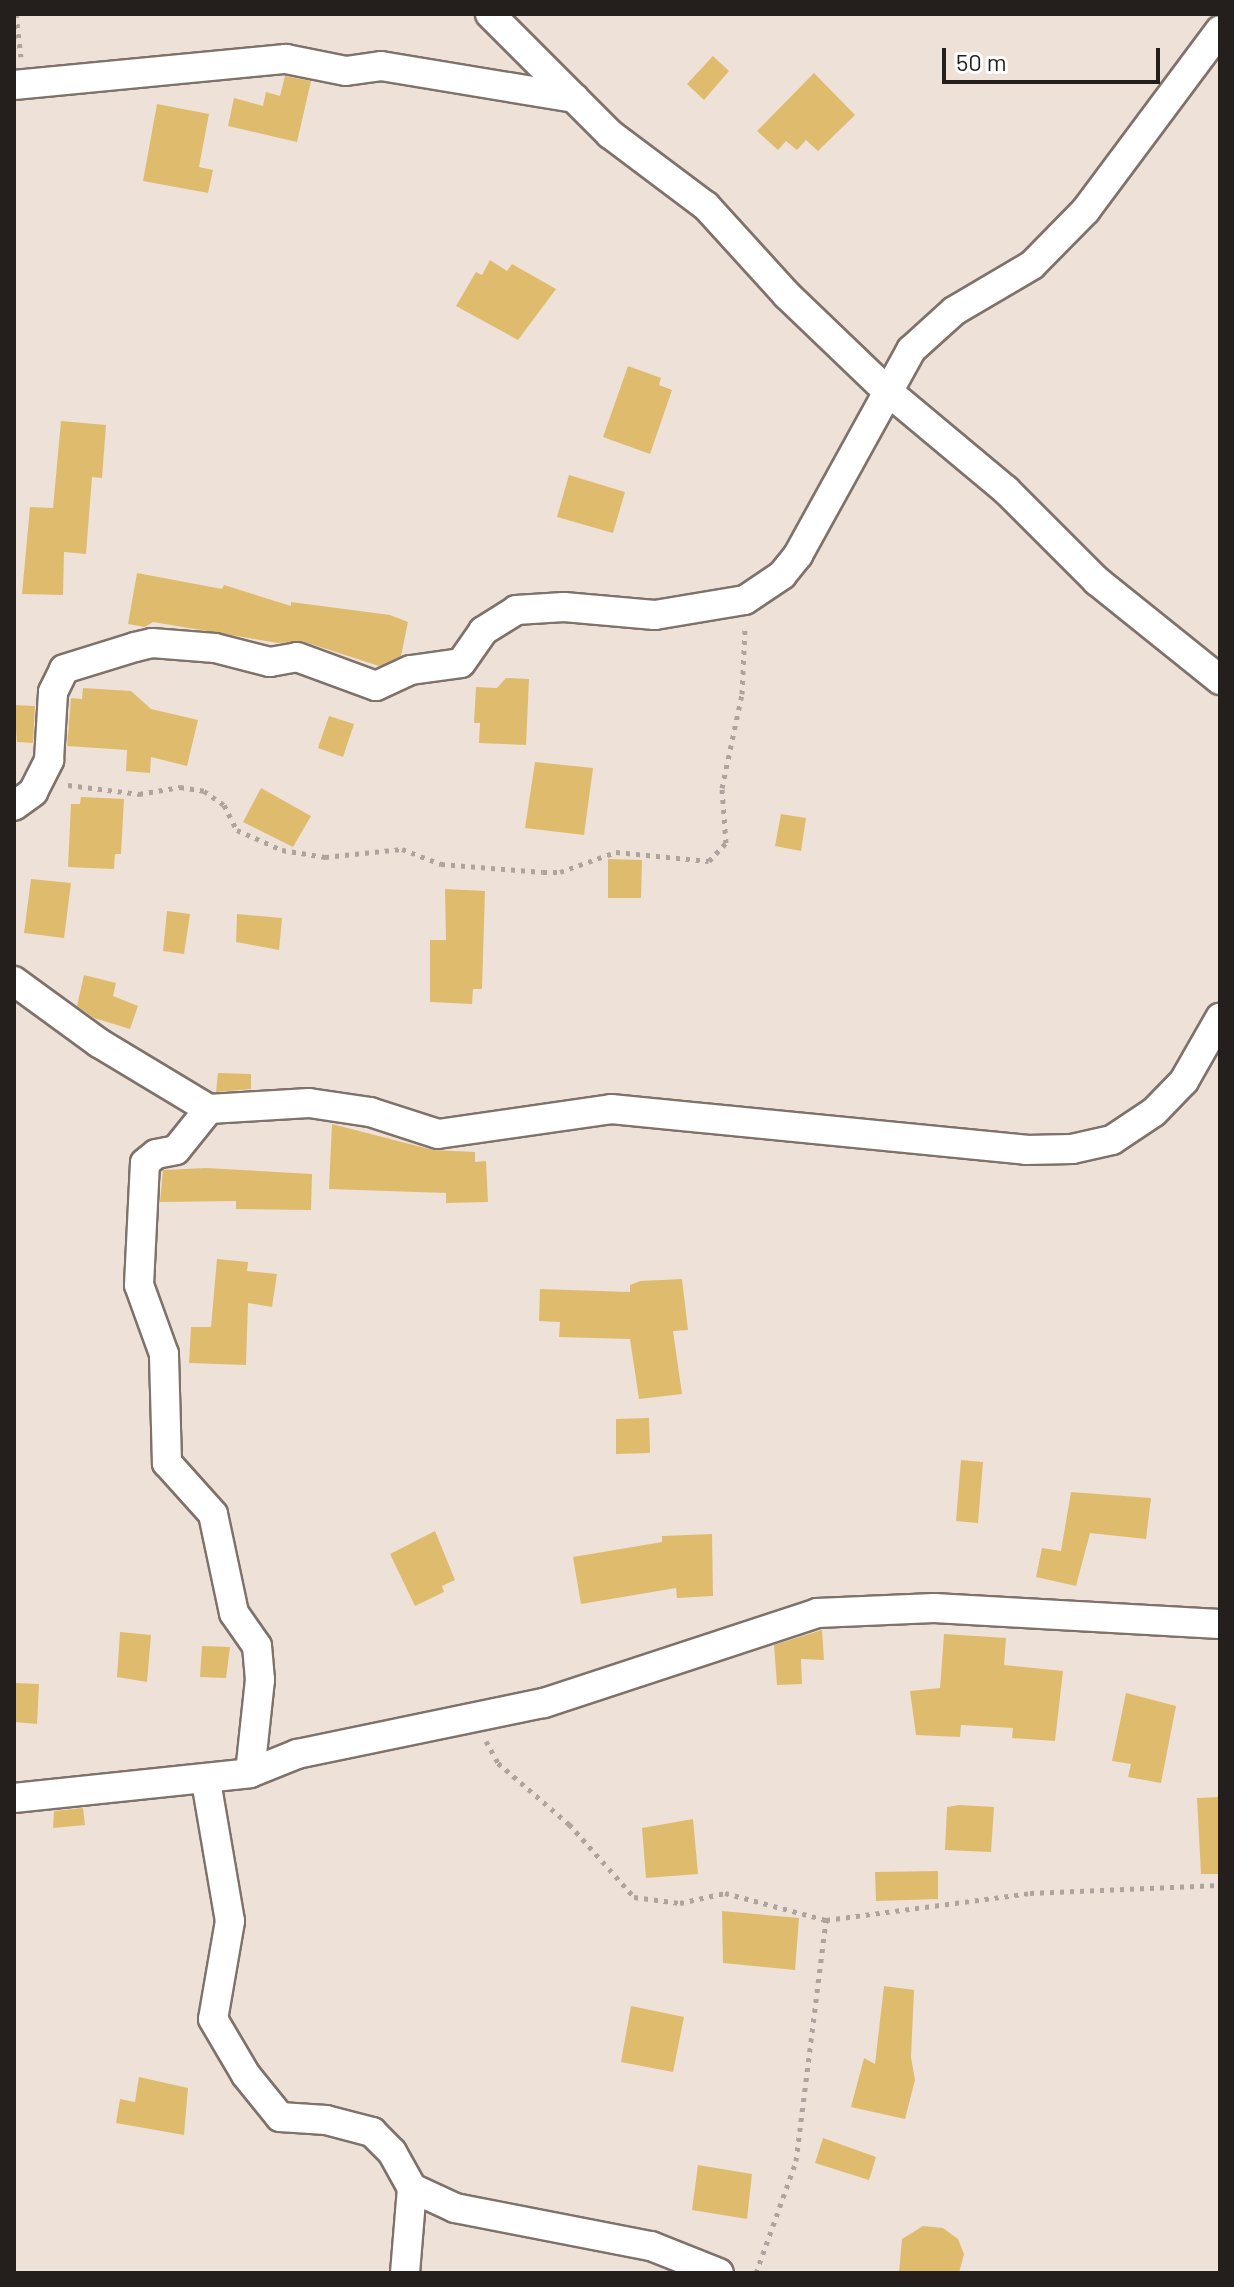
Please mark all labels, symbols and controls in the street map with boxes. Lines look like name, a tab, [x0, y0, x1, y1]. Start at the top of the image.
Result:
scale bar	[946, 32, 1164, 82]
text: 50 m	[956, 47, 1007, 76]

